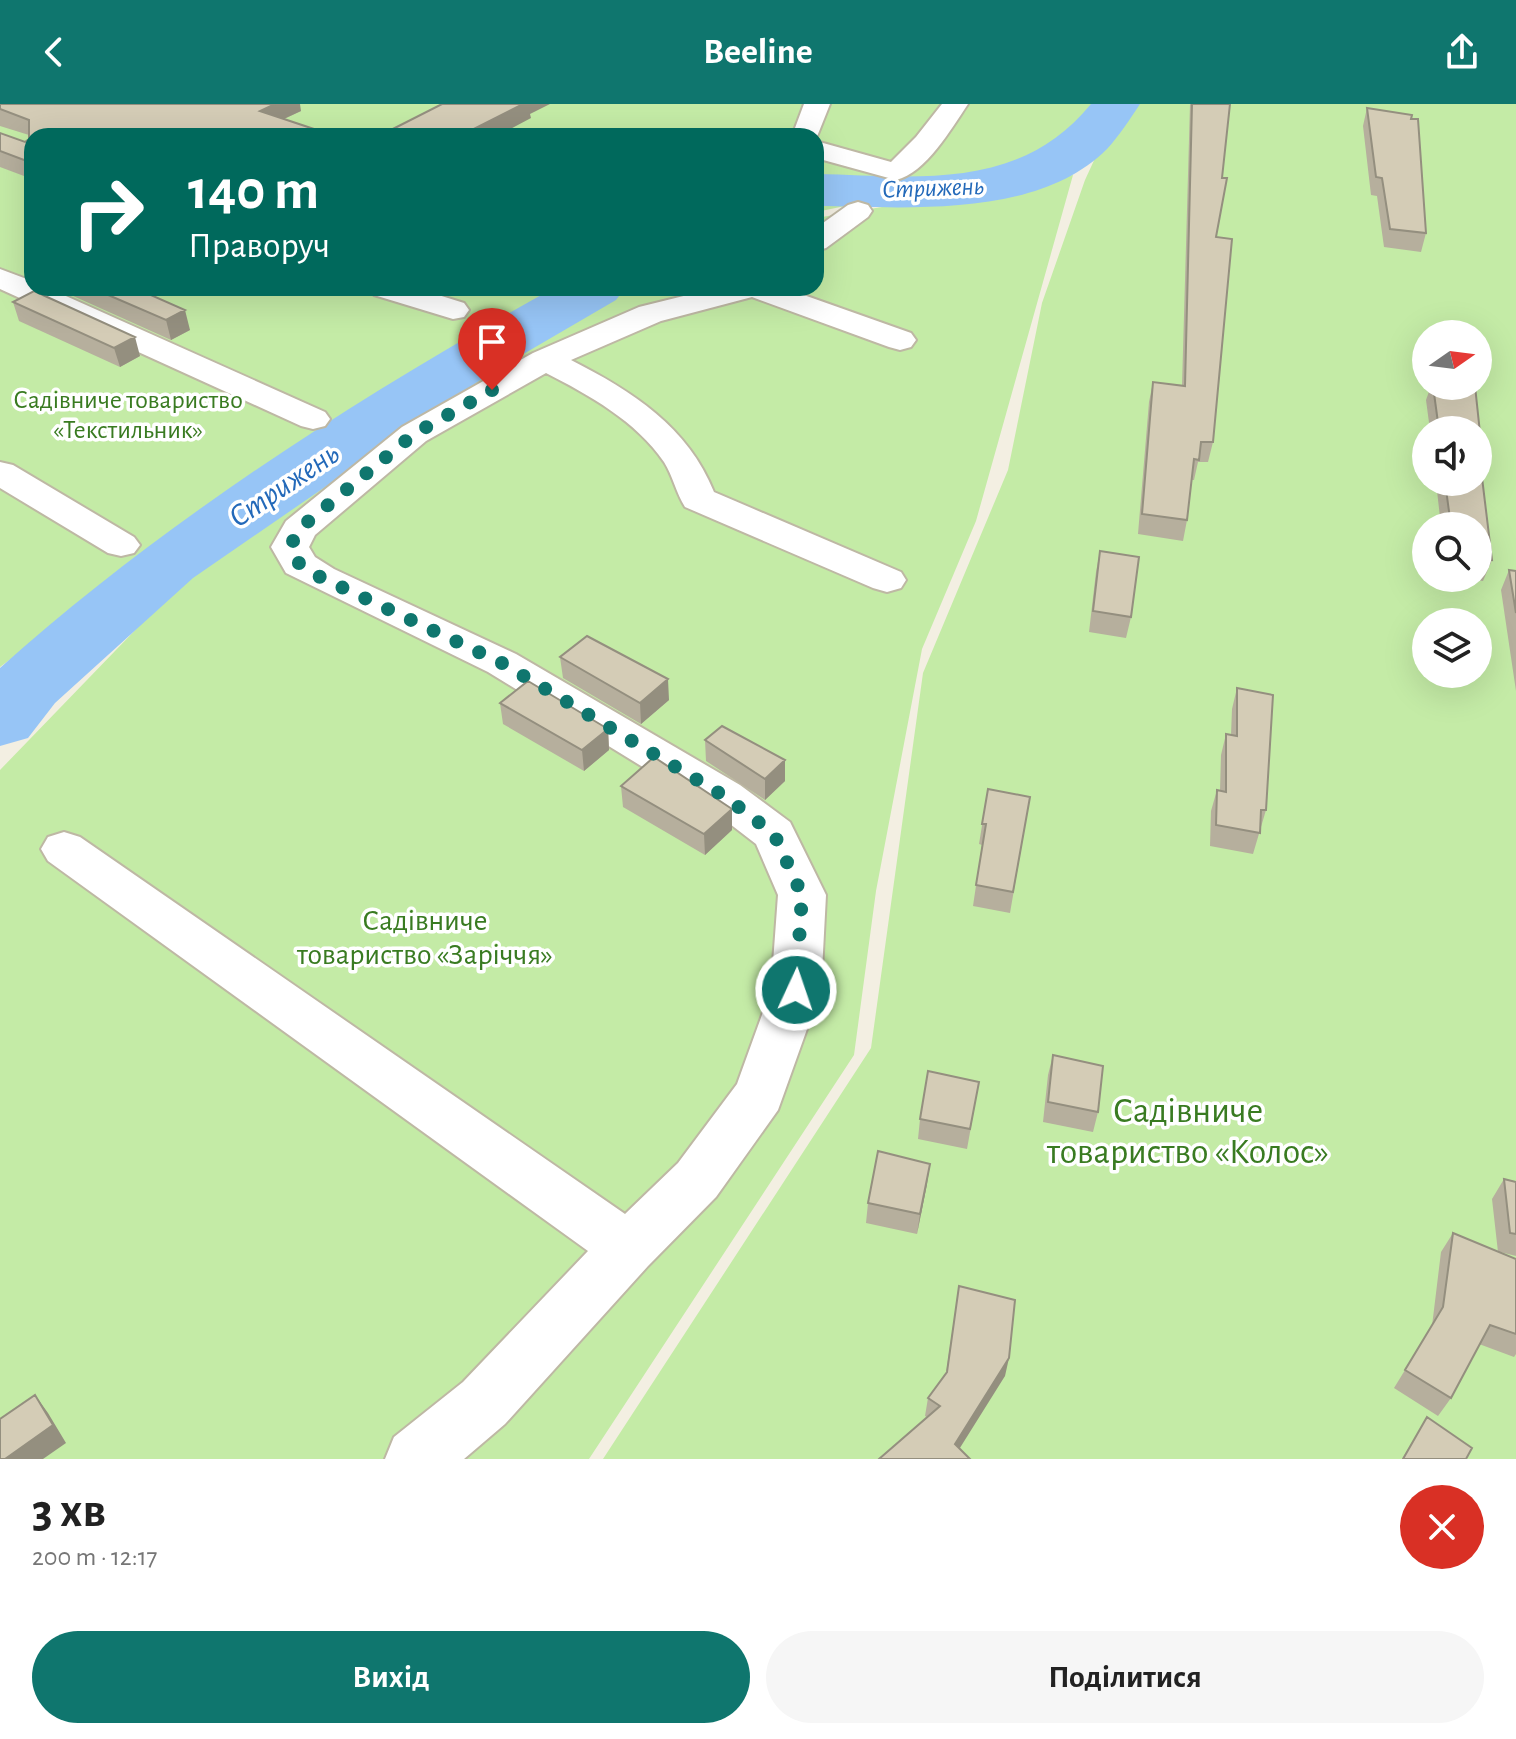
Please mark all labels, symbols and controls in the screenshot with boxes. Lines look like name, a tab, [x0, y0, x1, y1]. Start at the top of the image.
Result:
icon: back	[32, 30, 76, 74]
icon: share	[1440, 30, 1484, 74]
text: Beeline	[703, 34, 813, 70]
icon: right	[56, 160, 160, 264]
text: 140 m	[188, 163, 319, 219]
water label: Стрижень	[881, 173, 985, 203]
text: Праворуч	[188, 228, 330, 264]
pin	[458, 308, 526, 390]
icon: arrive	[470, 320, 514, 364]
north arrow	[1412, 320, 1492, 400]
map controls	[1412, 320, 1492, 688]
park label: Садівниче товариство «Текстильник»	[13, 387, 243, 443]
button: sound	[1412, 416, 1492, 496]
water label: Стрижень	[223, 437, 346, 534]
button: search	[1412, 512, 1492, 592]
button: layers	[1412, 608, 1492, 688]
park label: Садівниче товариство «Заріччя»	[296, 906, 553, 970]
position arrow	[754, 948, 838, 1032]
park label: Садівниче товариство «Колос»	[1046, 1093, 1329, 1170]
button: close	[1400, 1485, 1484, 1569]
text: 3 хв	[32, 1488, 106, 1536]
text: 200 m · 12:17	[32, 1544, 157, 1570]
button: Вихід	[32, 1631, 750, 1723]
button: Поділитися	[766, 1631, 1484, 1723]

